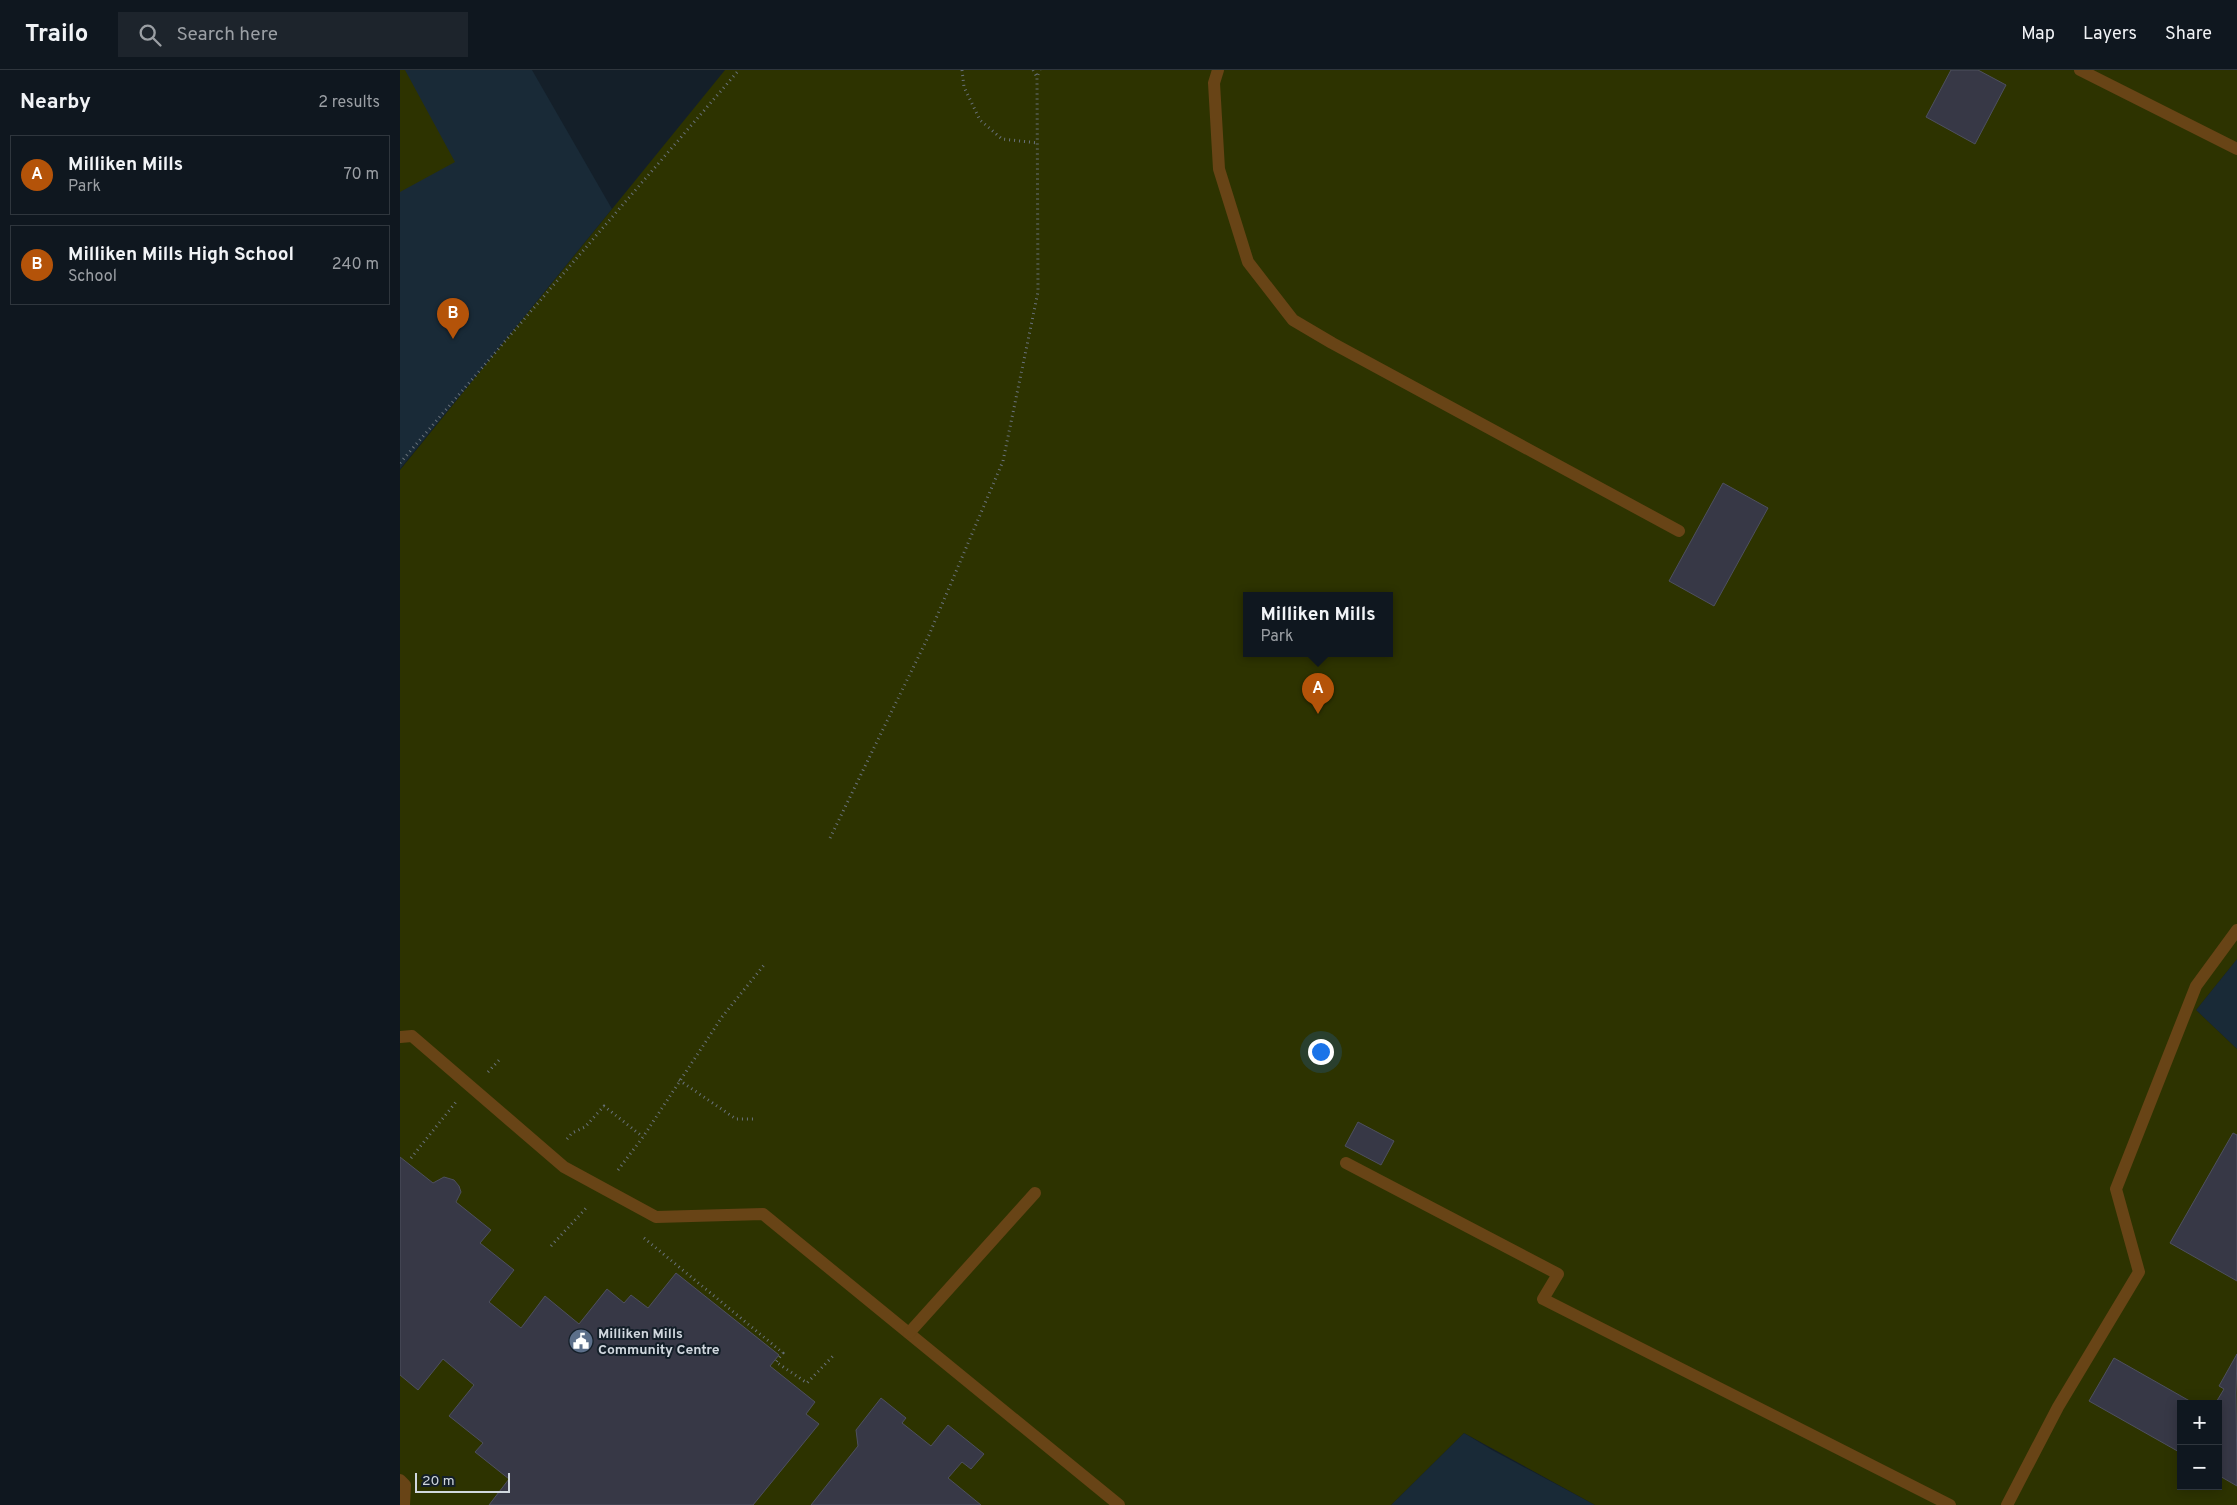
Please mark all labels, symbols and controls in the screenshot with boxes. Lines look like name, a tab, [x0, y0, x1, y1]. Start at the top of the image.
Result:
search box	[118, 12, 468, 57]
text: Trailo	[25, 20, 88, 50]
icon: search	[136, 21, 164, 49]
text: Search here	[176, 23, 278, 47]
text: Map	[2021, 23, 2055, 46]
text: Layers	[2083, 23, 2137, 46]
text: Share	[2165, 23, 2212, 46]
text: Nearby	[20, 89, 91, 116]
text: 2 results	[318, 93, 380, 113]
text: Milliken Mills	[68, 153, 183, 177]
text: A	[31, 165, 43, 185]
text: 70 m	[344, 165, 379, 185]
text: Park	[68, 177, 101, 197]
text: Milliken Mills High School	[68, 243, 294, 267]
text: B	[31, 255, 43, 275]
text: 240 m	[332, 255, 379, 275]
text: School	[68, 267, 117, 287]
pin: B	[437, 298, 469, 339]
popup	[1243, 592, 1393, 657]
text: Milliken Mills	[1260, 603, 1376, 627]
text: Park	[1260, 627, 1293, 647]
pin: A	[1302, 673, 1334, 714]
your location	[1308, 1039, 1334, 1065]
place label: Milliken Mills Community Centre	[598, 1326, 720, 1359]
public building icon: Milliken Mills Community Centre	[568, 1328, 594, 1354]
map controls	[2177, 1400, 2222, 1490]
button: +	[2177, 1400, 2222, 1445]
button: −	[2177, 1445, 2222, 1490]
scale bar	[415, 1470, 510, 1493]
text: 20 m	[422, 1473, 455, 1490]

